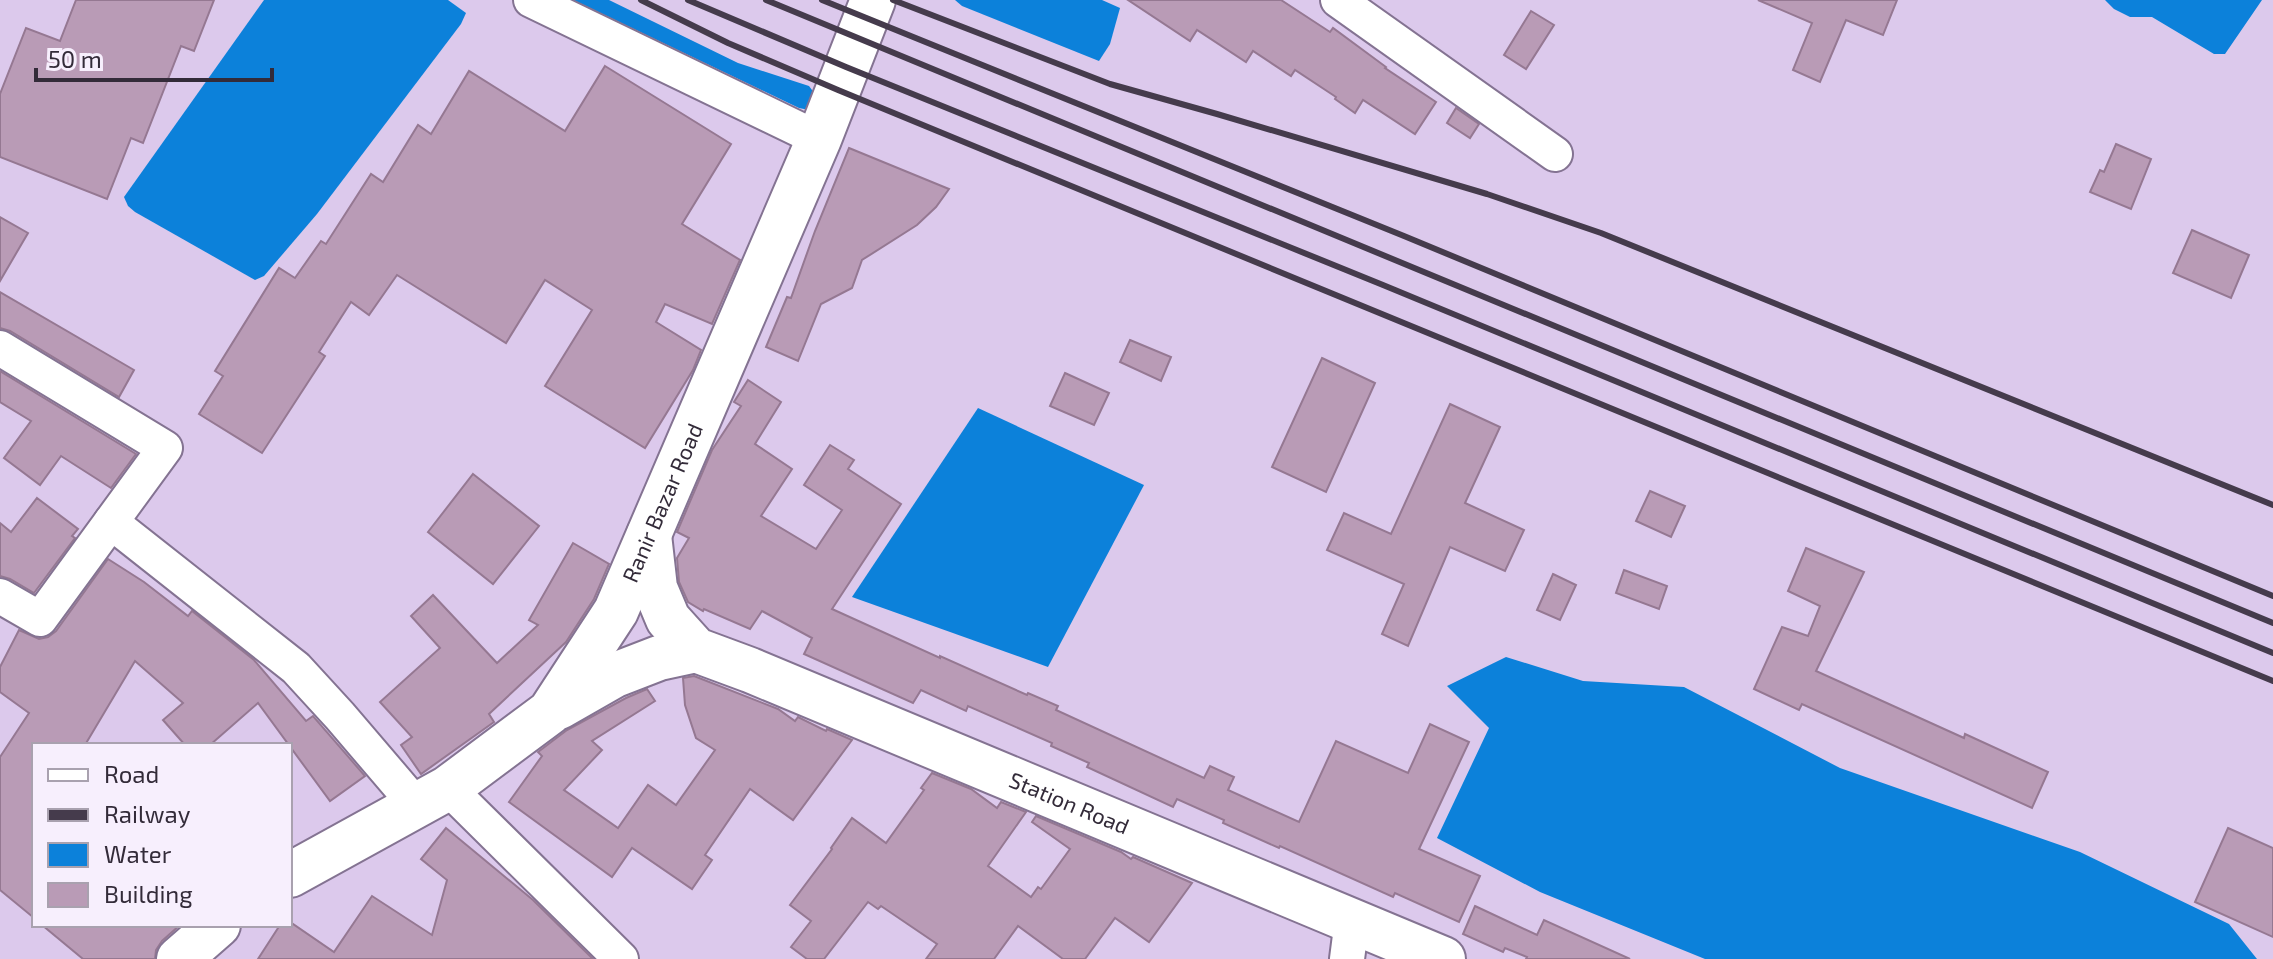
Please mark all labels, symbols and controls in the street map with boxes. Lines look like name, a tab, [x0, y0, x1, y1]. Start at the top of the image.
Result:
scale bar	[36, 32, 272, 82]
text: 50 m	[48, 44, 102, 73]
street label: Ranir Bazar Road	[616, 419, 707, 586]
legend	[32, 743, 292, 927]
text: Road	[104, 759, 159, 788]
street label: Station Road	[1006, 766, 1133, 839]
text: Railway	[104, 799, 191, 828]
text: Water	[104, 839, 172, 868]
text: Building	[104, 879, 193, 908]

